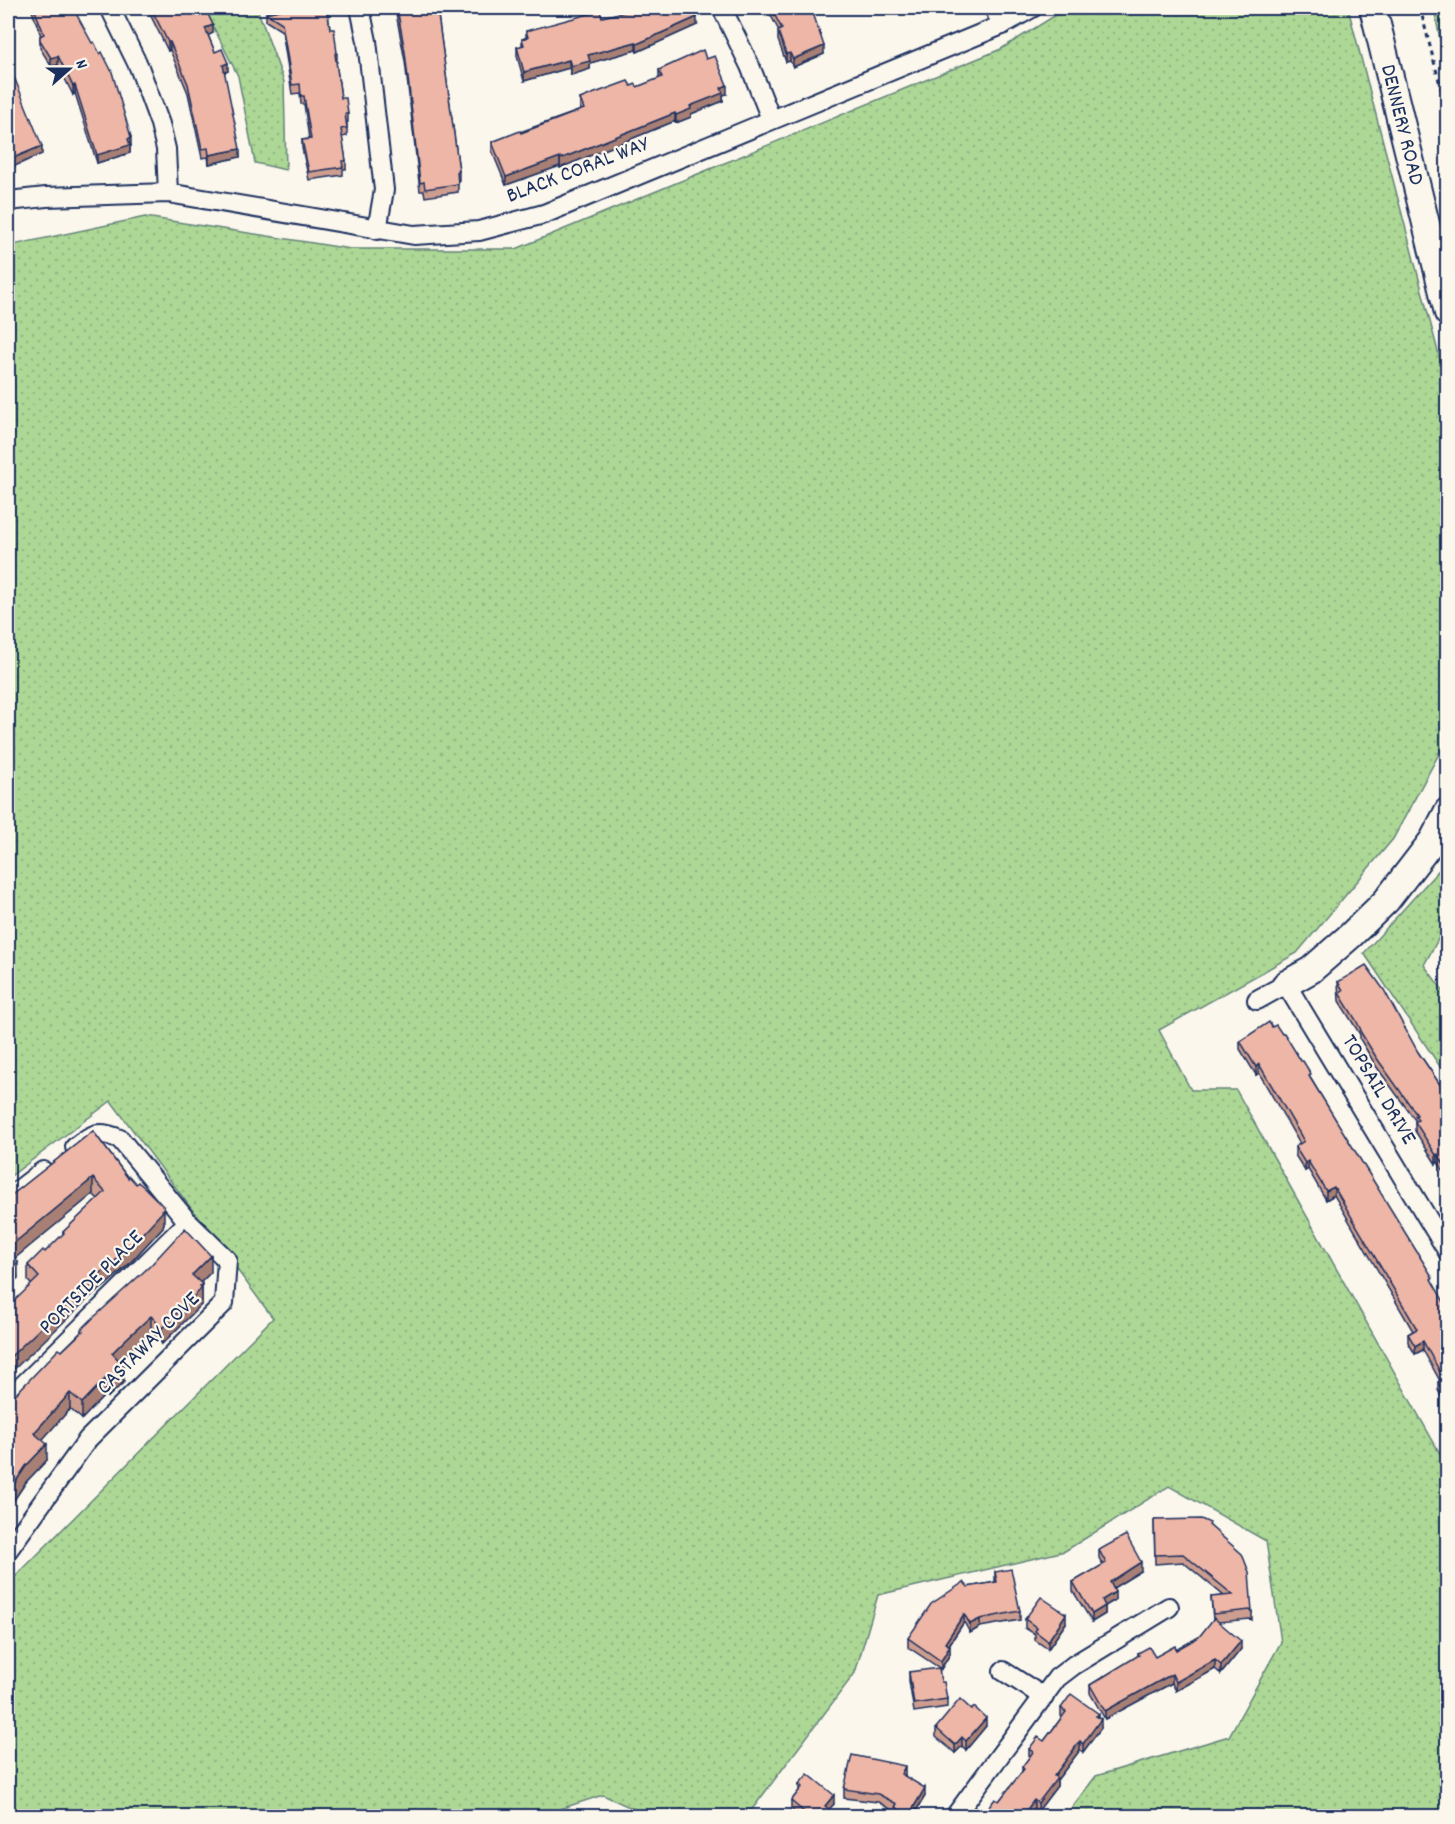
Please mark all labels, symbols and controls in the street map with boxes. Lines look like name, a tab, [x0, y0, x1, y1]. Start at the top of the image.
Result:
north arrow	[39, 39, 99, 99]
text: N	[69, 57, 93, 72]
street label: DENNERY ROAD	[1371, 61, 1431, 189]
street label: BLACK CORAL WAY	[502, 129, 655, 212]
street label: TOPSAIL DRIVE	[1333, 1029, 1423, 1151]
street label: PORTSIDE PLACE	[33, 1224, 151, 1342]
street label: CASTAWAY COVE	[90, 1285, 208, 1403]

